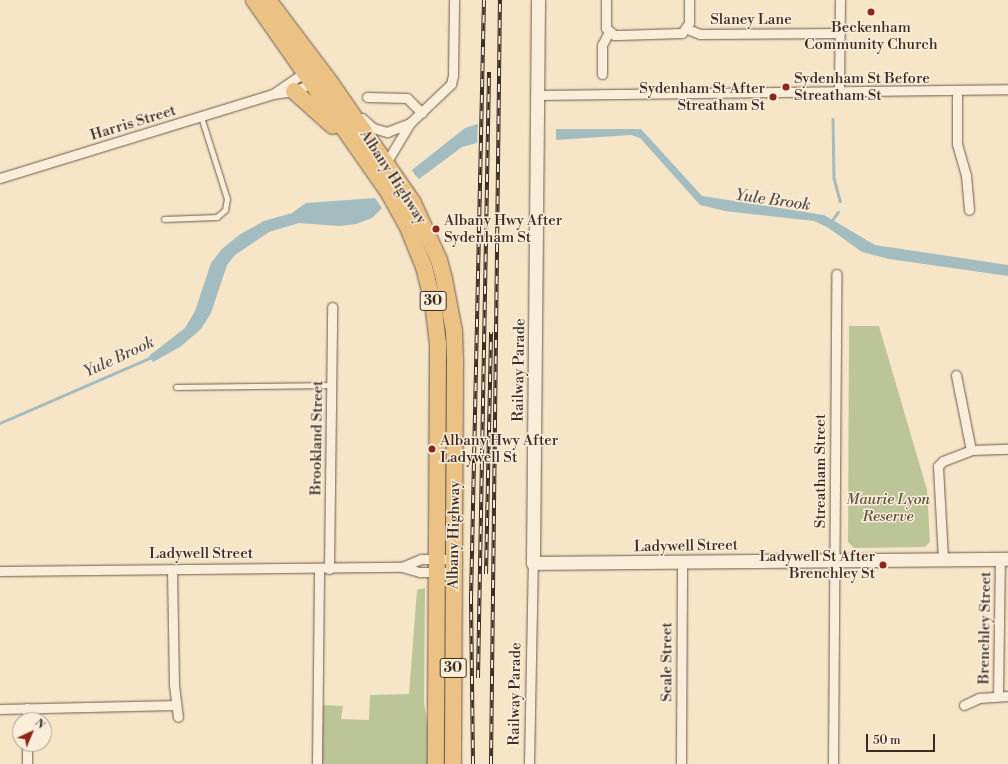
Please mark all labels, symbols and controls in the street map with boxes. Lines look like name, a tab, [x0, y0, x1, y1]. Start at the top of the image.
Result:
marker: Beckenham Community Church	[866, 7, 876, 17]
street label: Slaney Lane	[710, 11, 792, 29]
place label: Beckenham Community Church	[804, 18, 938, 53]
place label: Sydenham St Before Streatham St	[794, 69, 930, 104]
place label: Sydenham St After Streatham St	[639, 79, 765, 114]
marker: Sydenham St Before Streatham St	[781, 82, 791, 92]
marker: Sydenham St After Streatham St	[768, 92, 778, 102]
street label: Harris Street	[88, 101, 178, 145]
street label: Albany Highway	[356, 126, 430, 228]
water label: Yule Brook	[734, 185, 812, 215]
place label: Albany Hwy After Sydenham St	[444, 211, 562, 246]
marker: Albany Hwy After Sydenham St	[431, 224, 441, 234]
road number: 30	[419, 289, 447, 313]
street label: Railway Parade	[509, 318, 529, 422]
water label: Yule Brook	[81, 332, 157, 382]
street label: Brookland Street	[307, 380, 327, 496]
street label: Streatham Street	[812, 414, 830, 528]
place label: Albany Hwy After Ladywell St	[440, 431, 558, 466]
marker: Albany Hwy After Ladywell St	[427, 444, 437, 454]
street label: Albany Highway	[444, 480, 464, 590]
park label: Maurie Lyon Reserve	[846, 490, 930, 525]
street label: Ladywell Street	[634, 536, 738, 556]
street label: Ladywell Street	[149, 545, 253, 563]
place label: Ladywell St After Brenchley St	[759, 547, 875, 582]
marker: Ladywell St After Brenchley St	[878, 560, 888, 570]
street label: Brenchley Street	[975, 571, 995, 685]
street label: Seale Street	[658, 622, 676, 702]
street label: Railway Parade	[505, 642, 525, 746]
road number: 30	[439, 656, 467, 680]
north arrow	[12, 712, 52, 752]
text: N	[32, 716, 48, 732]
scale bar	[868, 726, 937, 752]
text: 50 m	[873, 733, 901, 748]

